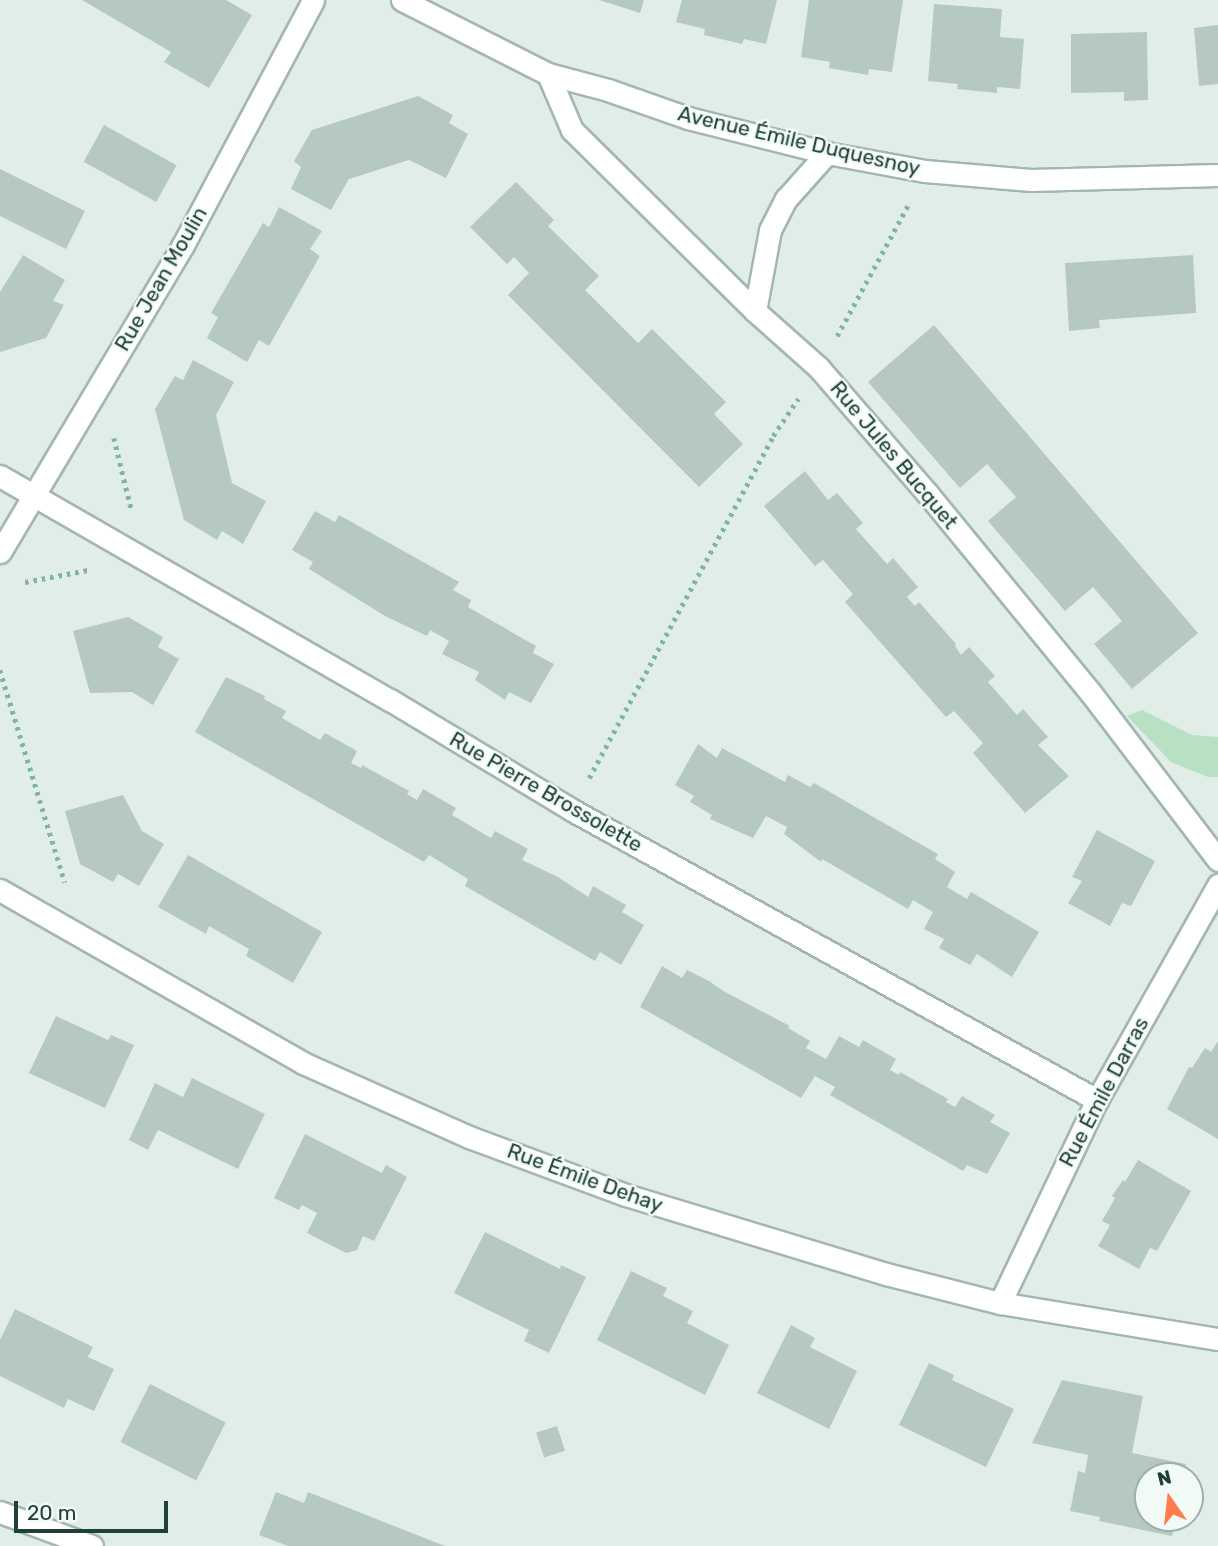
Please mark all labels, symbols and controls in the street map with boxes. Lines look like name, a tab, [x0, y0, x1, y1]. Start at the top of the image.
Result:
street label: Avenue Émile Duquesnoy	[675, 101, 923, 181]
street label: Rue Jean Moulin	[110, 203, 212, 355]
street label: Rue Jules Bucquet	[825, 376, 963, 534]
street label: Rue Pierre Brossolette	[445, 726, 647, 858]
street label: Rue Émile Darras	[1054, 1013, 1154, 1171]
street label: Rue Émile Dehay	[504, 1138, 666, 1218]
north arrow	[1134, 1462, 1204, 1532]
text: N	[1155, 1465, 1174, 1491]
scale bar	[18, 1486, 172, 1530]
text: 20 m	[27, 1500, 76, 1525]

